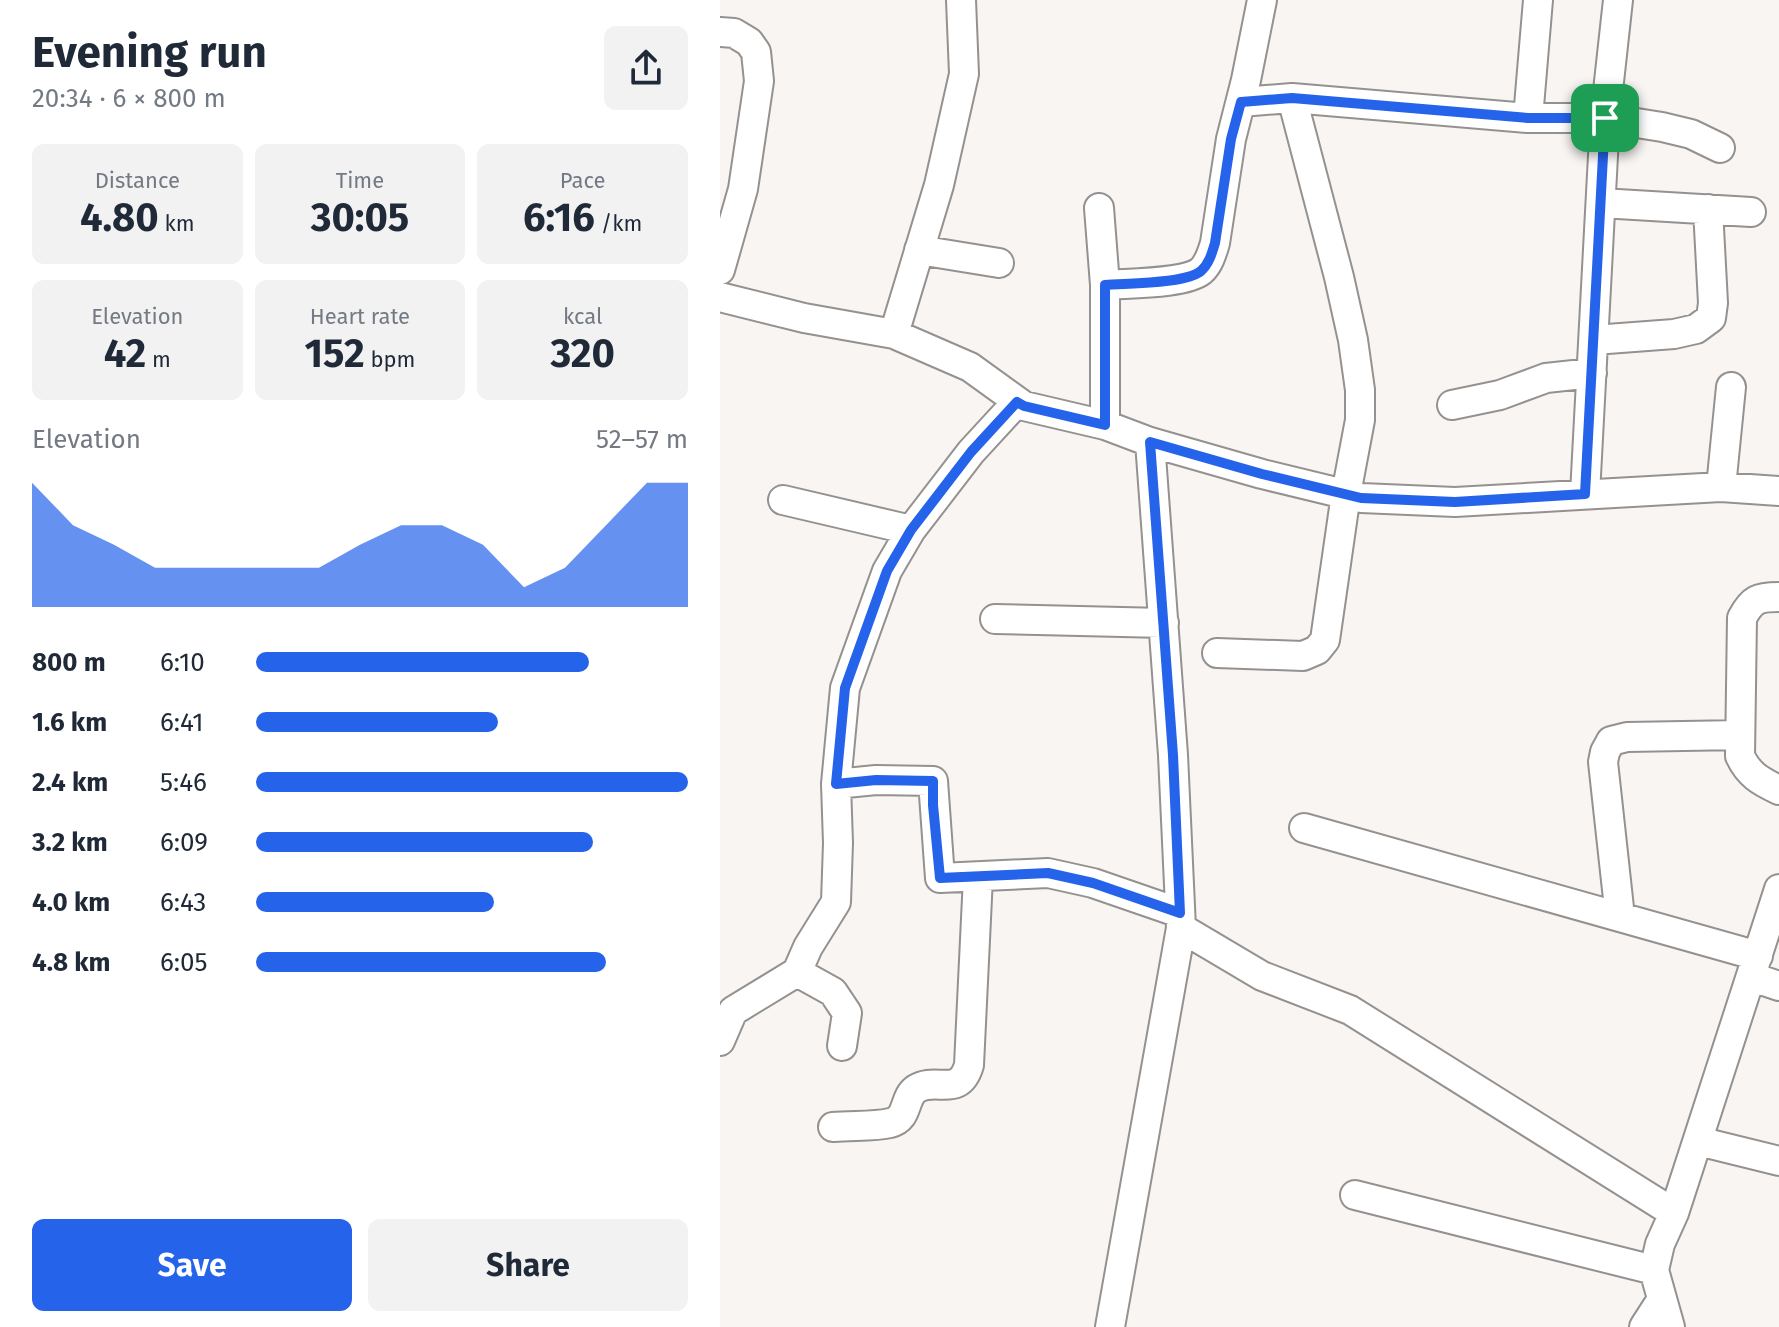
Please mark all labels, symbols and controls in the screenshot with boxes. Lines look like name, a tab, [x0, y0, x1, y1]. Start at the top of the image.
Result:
text: Evening run	[32, 26, 267, 79]
button: share	[604, 26, 688, 110]
text: 20:34 · 6 × 800 m	[32, 83, 226, 114]
pin	[1571, 84, 1639, 152]
icon: arrive	[1583, 96, 1627, 140]
text: Distance	[95, 167, 180, 194]
text: Time	[336, 167, 384, 194]
text: Pace	[560, 167, 605, 194]
text: 4.80	[80, 194, 159, 242]
text: 30:05	[311, 194, 409, 242]
text: 6:16	[523, 194, 595, 242]
text: km	[159, 210, 195, 237]
text: /km	[595, 210, 642, 237]
text: Elevation	[91, 303, 183, 330]
text: Heart rate	[310, 303, 410, 330]
text: kcal	[563, 303, 602, 330]
text: 42	[104, 330, 146, 378]
text: 152	[305, 330, 365, 378]
text: 320	[550, 330, 615, 378]
text: m	[146, 346, 171, 373]
text: bpm	[365, 346, 415, 373]
text: Elevation	[32, 424, 141, 455]
text: 52–57 m	[596, 424, 688, 455]
text: 800 m	[32, 647, 106, 678]
text: 6:10	[160, 647, 205, 678]
text: 1.6 km	[32, 707, 107, 738]
text: 6:41	[160, 707, 204, 738]
text: 2.4 km	[32, 767, 108, 798]
text: 5:46	[160, 767, 207, 798]
text: 3.2 km	[32, 827, 108, 858]
text: 6:09	[160, 827, 208, 858]
text: 4.0 km	[32, 887, 110, 918]
text: 6:43	[160, 887, 206, 918]
text: 4.8 km	[32, 947, 111, 978]
text: 6:05	[160, 947, 208, 978]
button: Save	[32, 1219, 352, 1311]
button: Share	[368, 1219, 688, 1311]

